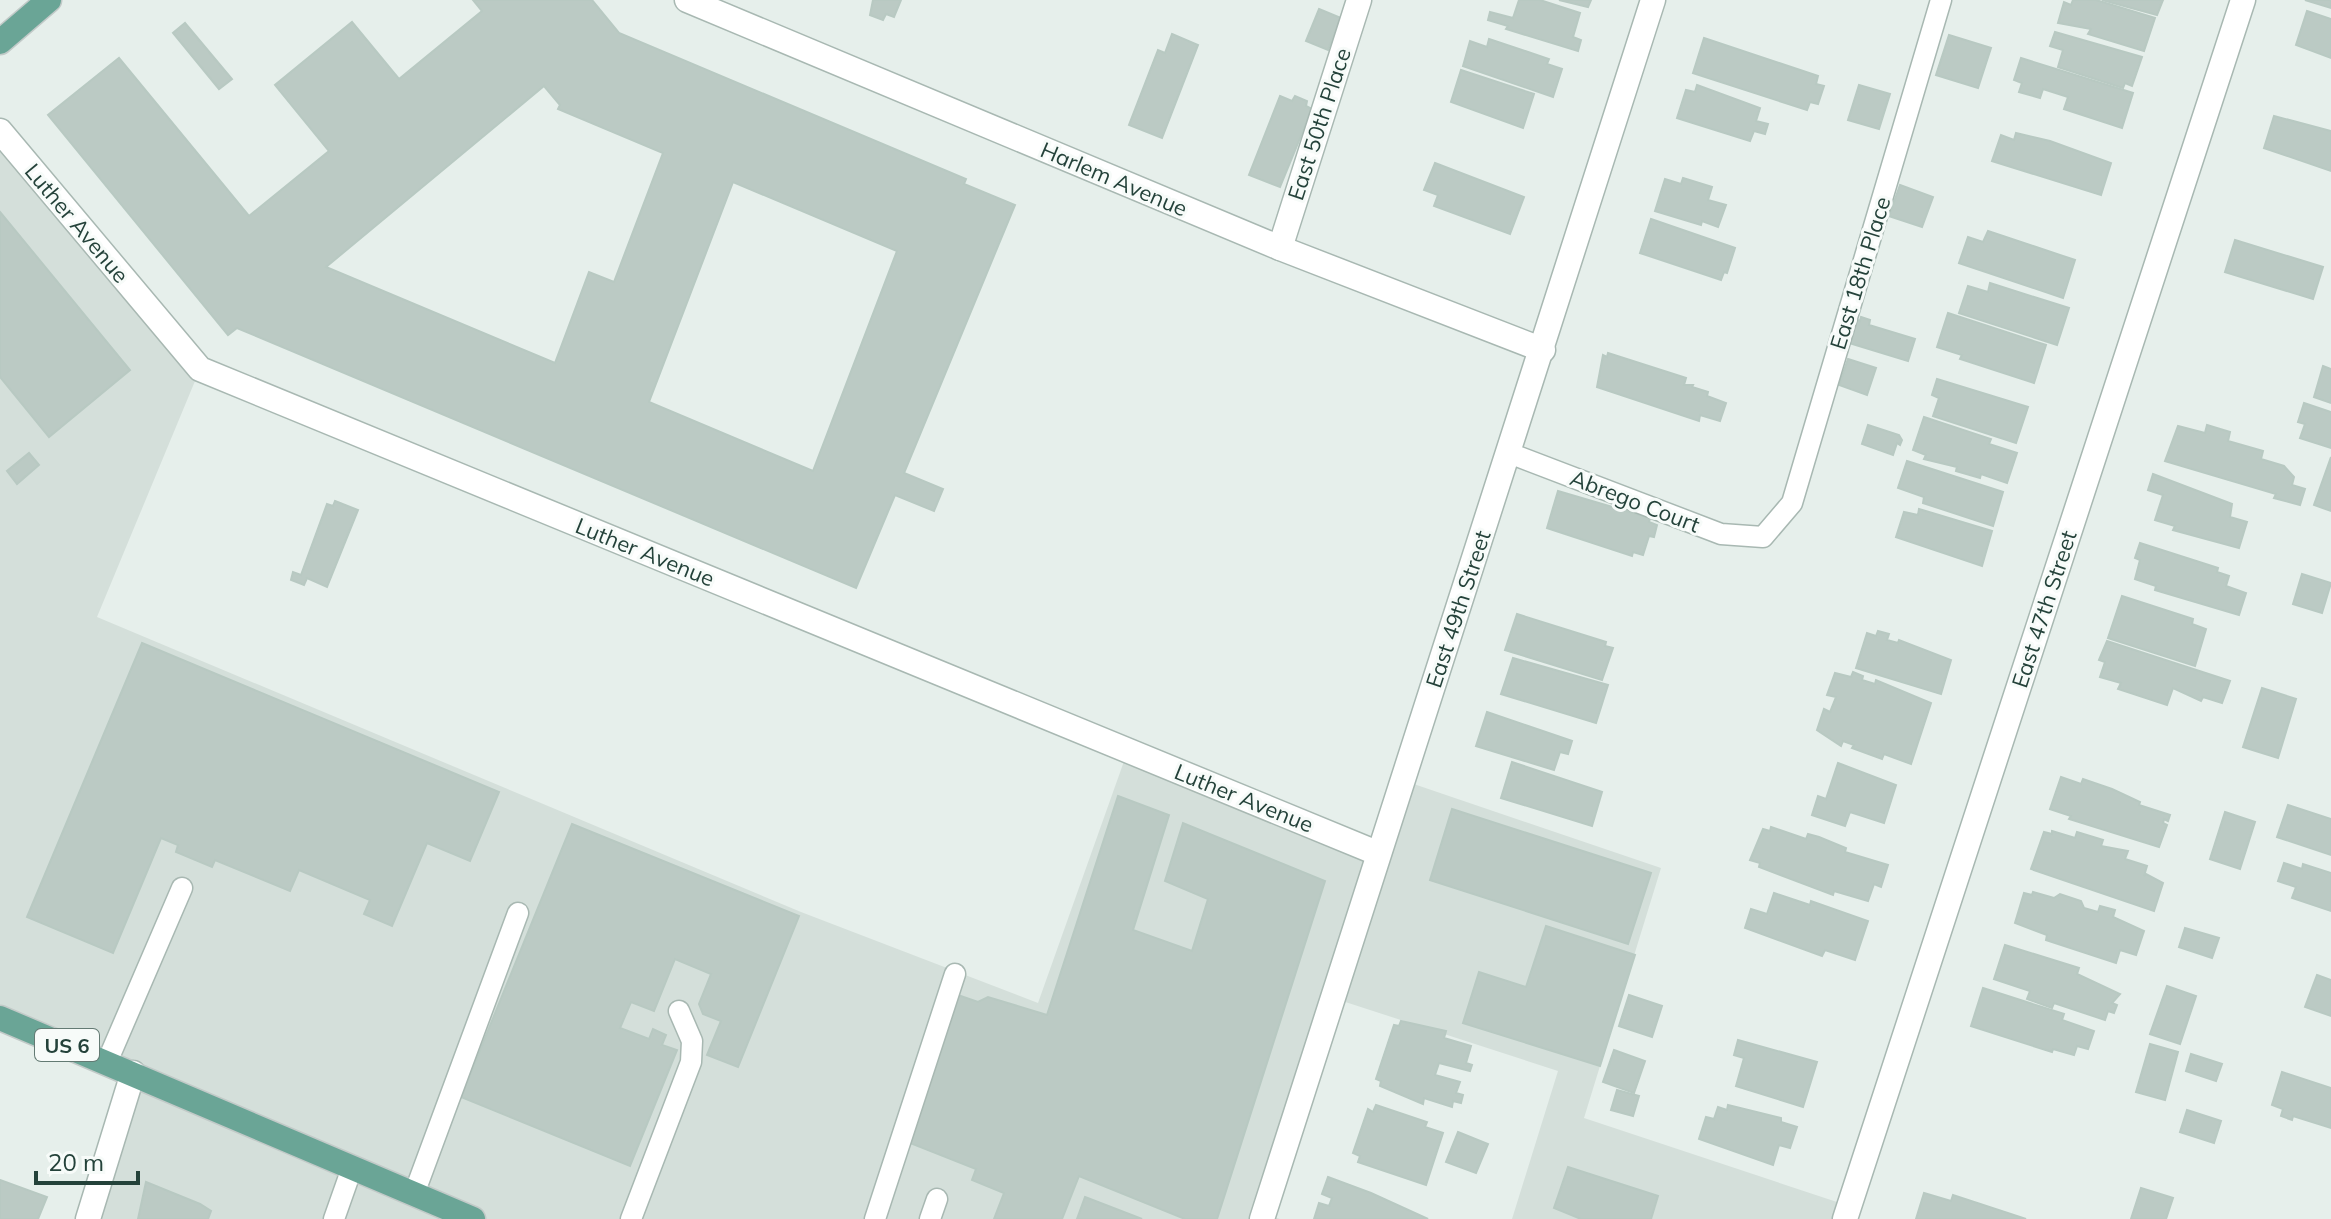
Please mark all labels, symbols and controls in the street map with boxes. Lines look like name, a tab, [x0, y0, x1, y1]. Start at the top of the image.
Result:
street label: East 50th Place	[1281, 44, 1357, 204]
street label: Harlem Avenue	[1036, 135, 1192, 223]
street label: Luther Avenue	[19, 158, 135, 288]
street label: East 18th Place	[1823, 193, 1897, 353]
street label: Abrego Court	[1566, 463, 1704, 539]
street label: Luther Avenue	[571, 511, 719, 593]
street label: East 49th Street	[1419, 527, 1497, 691]
street label: East 47th Street	[2005, 527, 2083, 691]
street label: Luther Avenue	[1170, 757, 1318, 839]
road number: US 6	[35, 1029, 99, 1061]
scale bar	[36, 1135, 138, 1185]
text: 20 m	[48, 1147, 104, 1177]

